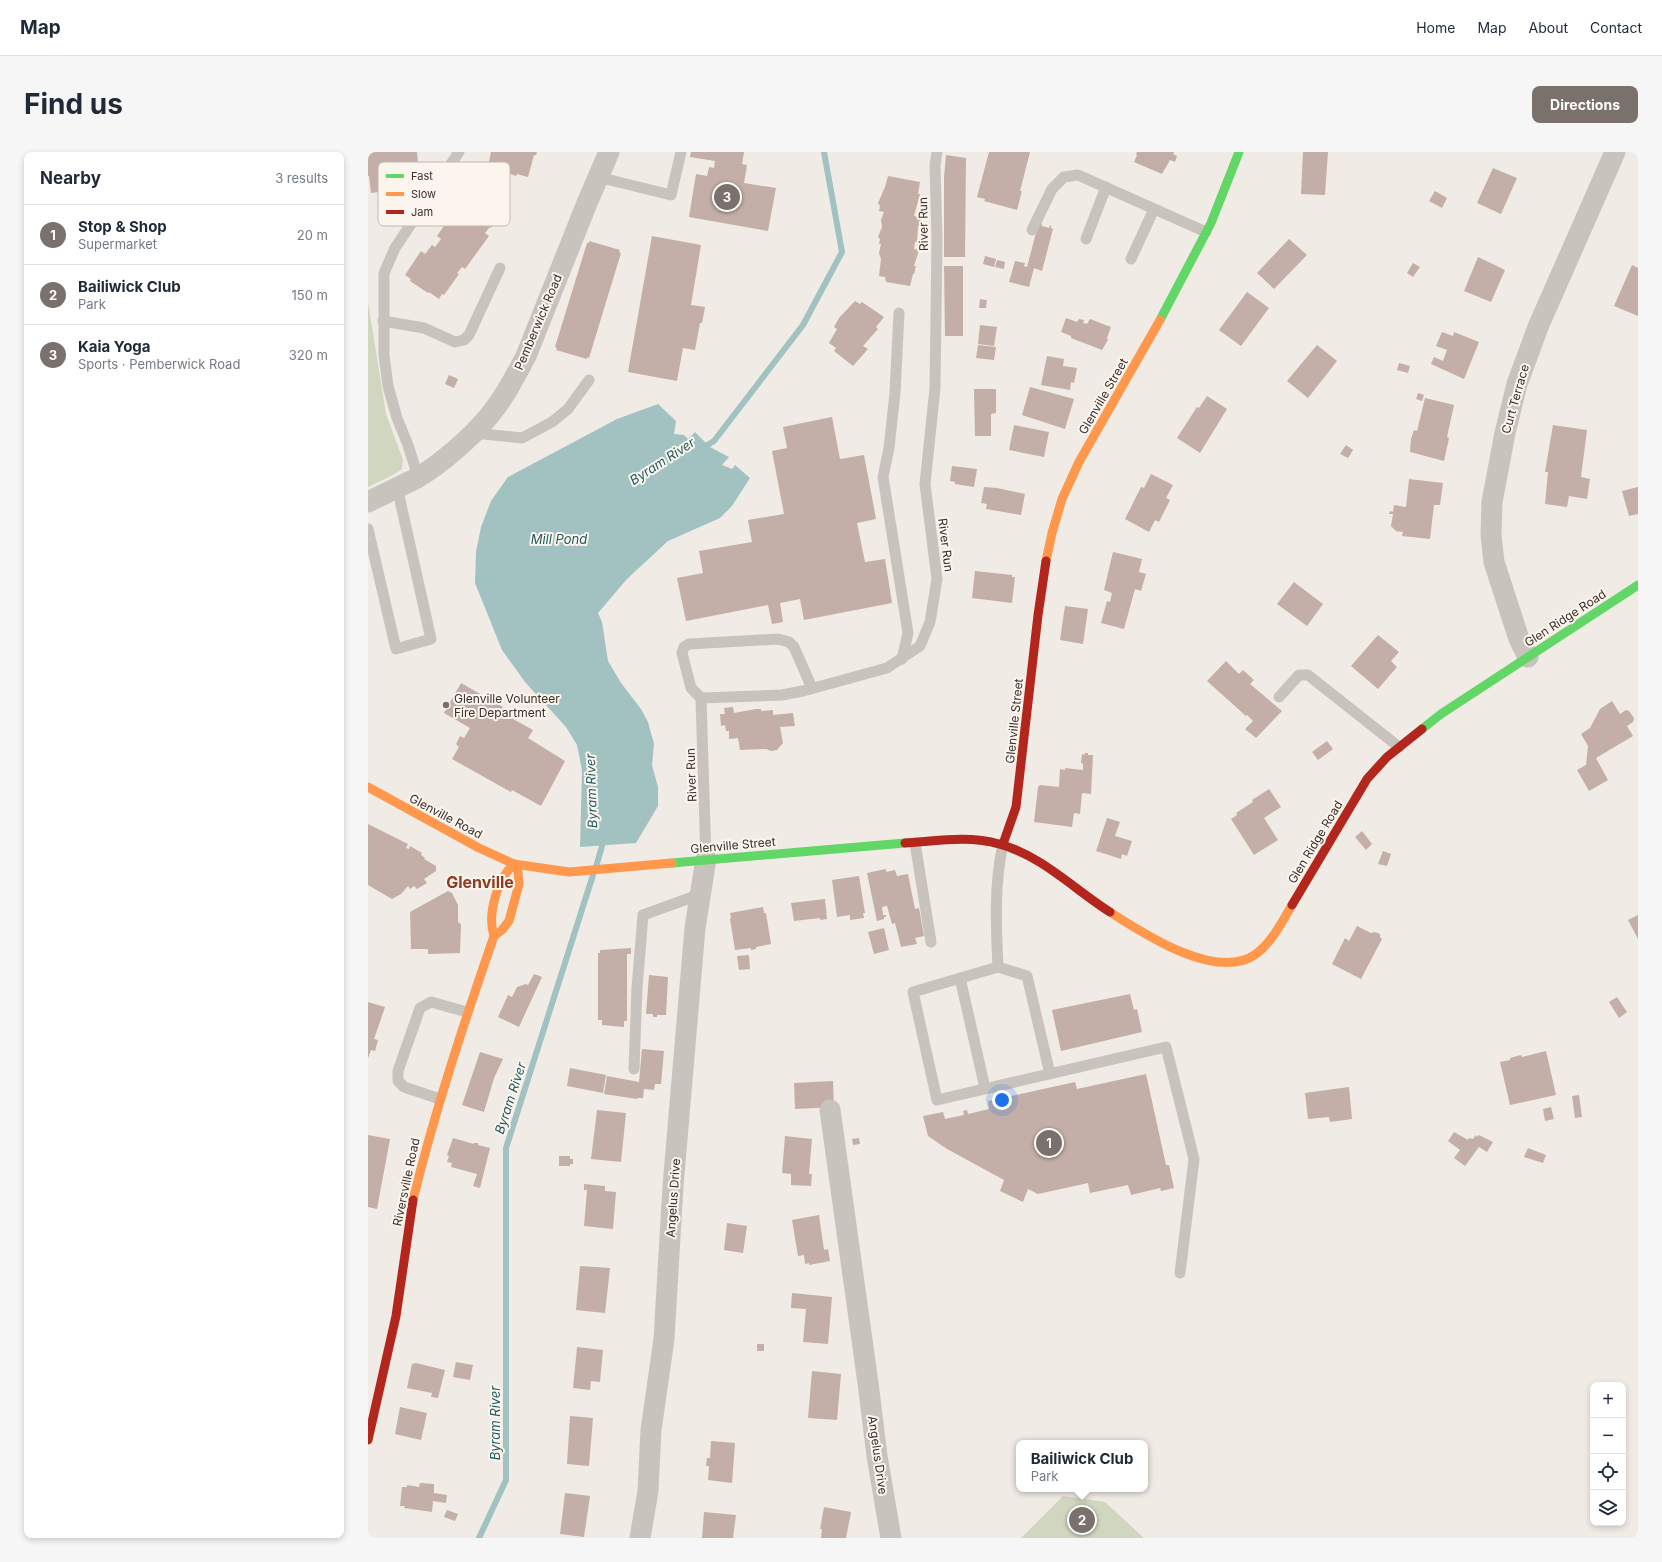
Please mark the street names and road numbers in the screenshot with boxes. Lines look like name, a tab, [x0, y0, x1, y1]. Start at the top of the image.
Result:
street label: River Run	[915, 197, 931, 251]
street label: Pemberwick Road	[511, 272, 565, 372]
street label: Glenville Street	[1075, 355, 1131, 437]
street label: Curt Terrace	[1498, 363, 1532, 435]
street label: River Run	[935, 517, 957, 573]
street label: Glen Ridge Road	[1522, 586, 1608, 650]
street label: Glenville Street	[1002, 678, 1026, 764]
street label: River Run	[683, 748, 699, 802]
street label: Glenville Road	[407, 790, 485, 842]
street label: Glen Ridge Road	[1284, 798, 1346, 886]
street label: Glenville Street	[690, 834, 776, 856]
street label: Riversville Road	[389, 1137, 423, 1227]
street label: Angelus Drive	[663, 1158, 683, 1238]
street label: Angelus Drive	[865, 1415, 891, 1495]

